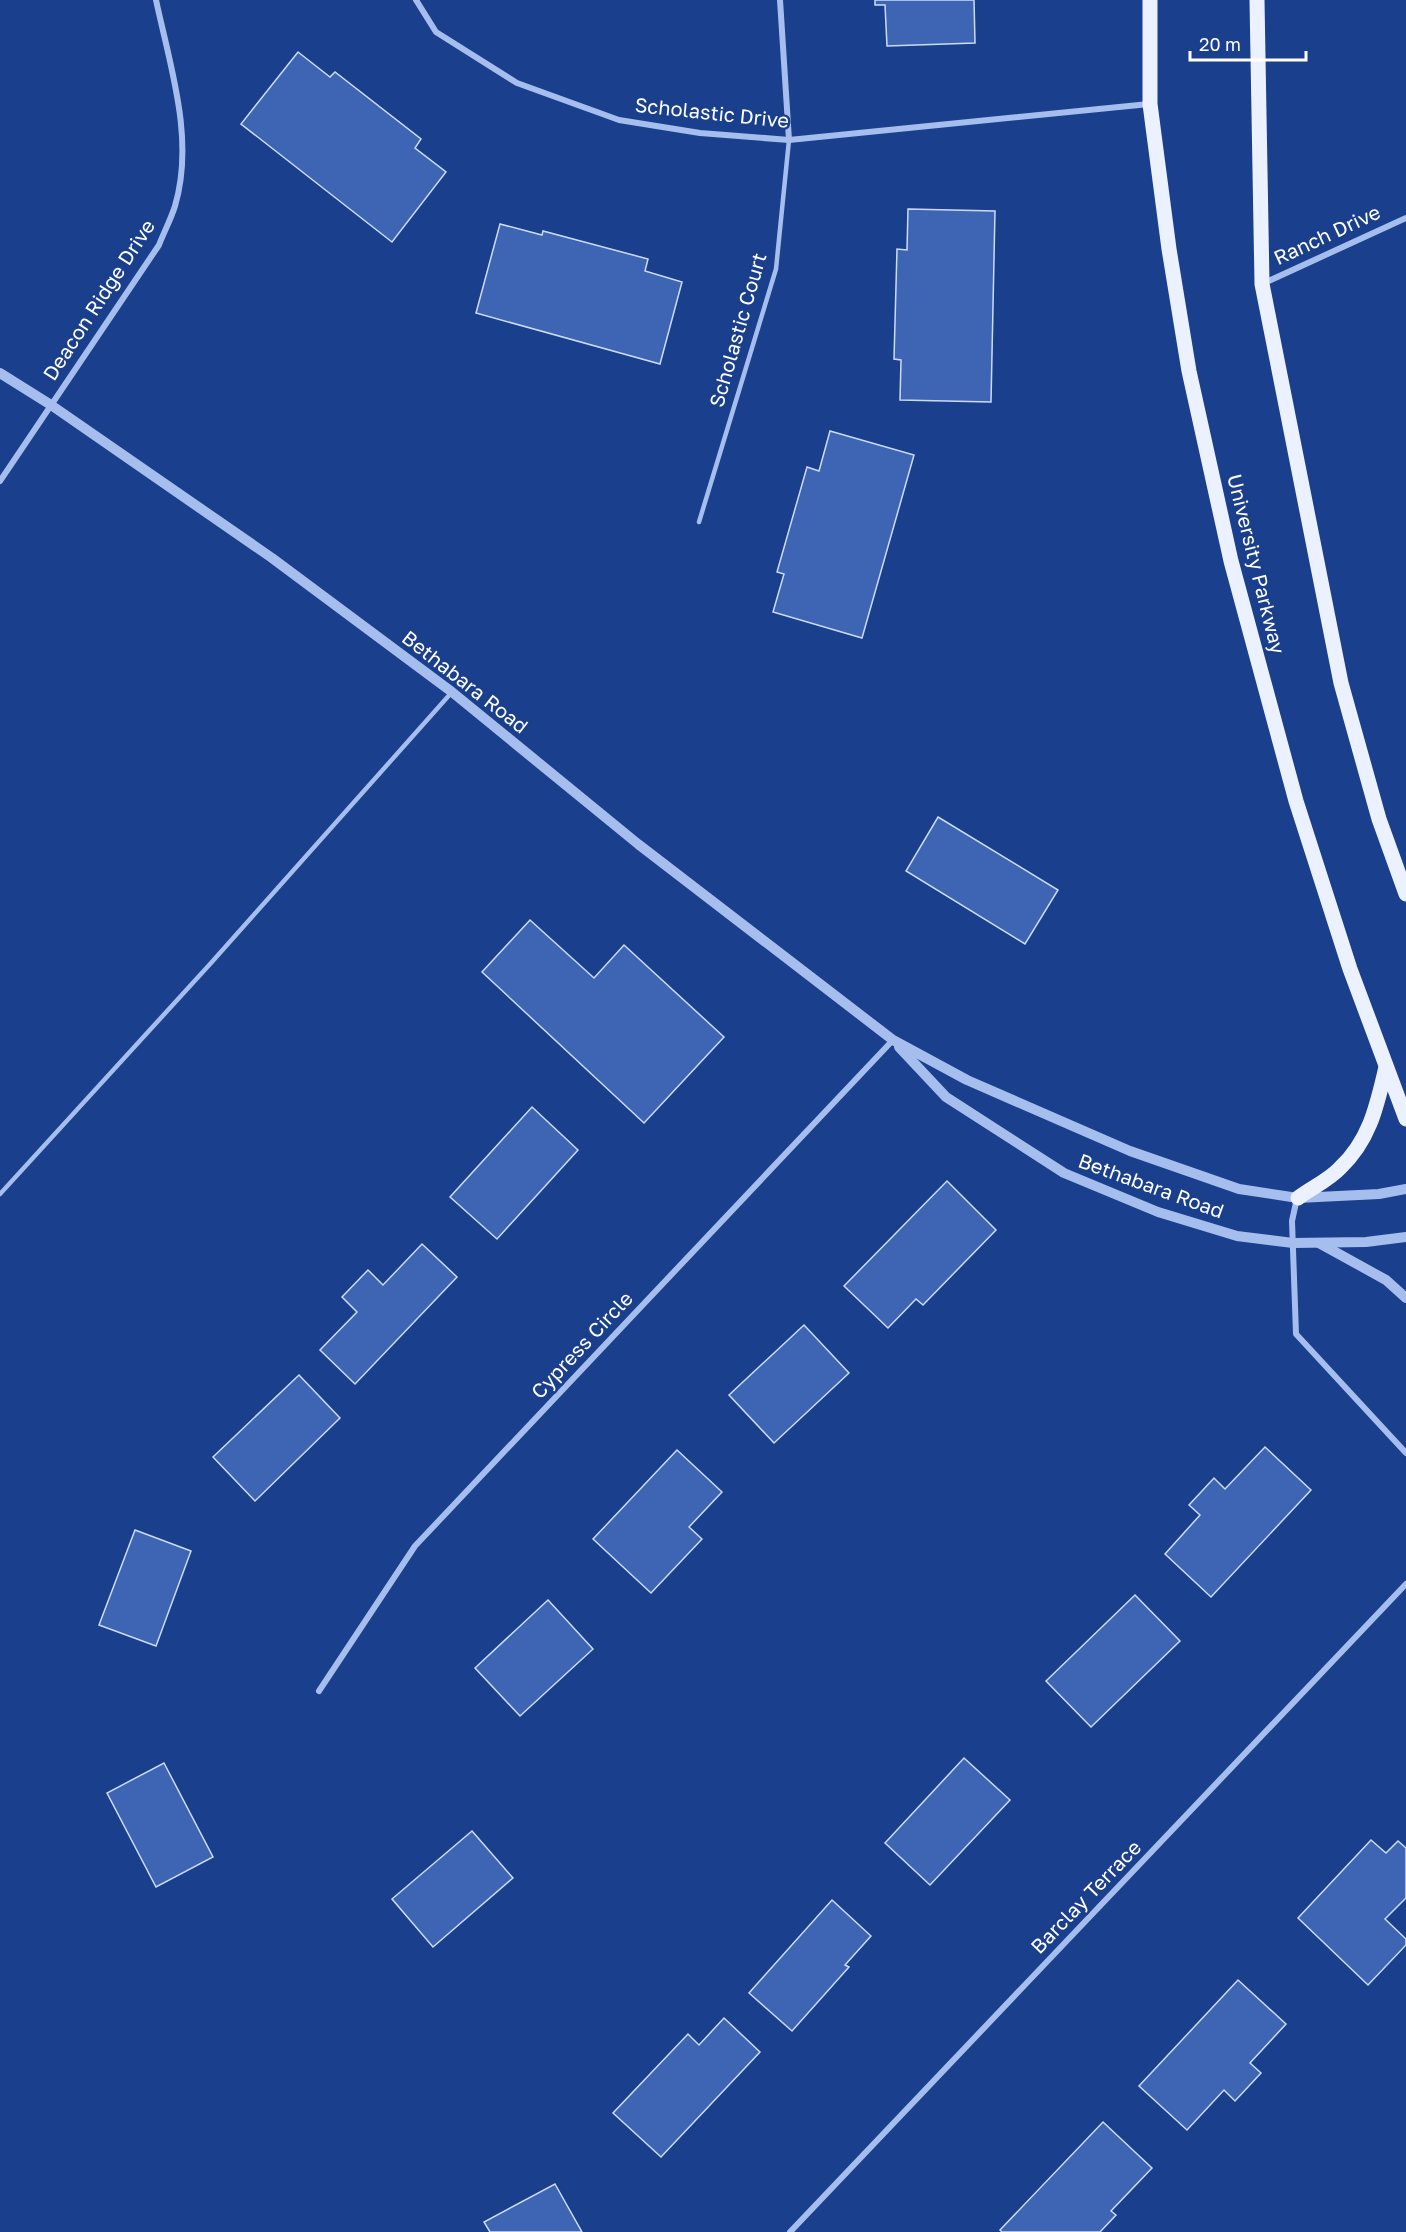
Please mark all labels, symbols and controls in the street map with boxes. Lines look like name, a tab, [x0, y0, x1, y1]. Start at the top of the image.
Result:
scale bar	[1190, 24, 1306, 62]
text: 20 m	[1199, 33, 1241, 55]
street label: Scholastic Drive	[634, 92, 790, 132]
street label: Ranch Drive	[1269, 199, 1384, 269]
street label: Deacon Ridge Drive	[37, 215, 159, 384]
street label: Scholastic Court	[704, 250, 771, 410]
street label: University Parkway	[1223, 471, 1291, 656]
street label: Bethabara Road	[398, 625, 533, 738]
street label: Bethabara Road	[1075, 1148, 1227, 1223]
street label: Cypress Circle	[526, 1286, 637, 1403]
street label: Barclay Terrace	[1025, 1835, 1145, 1958]

